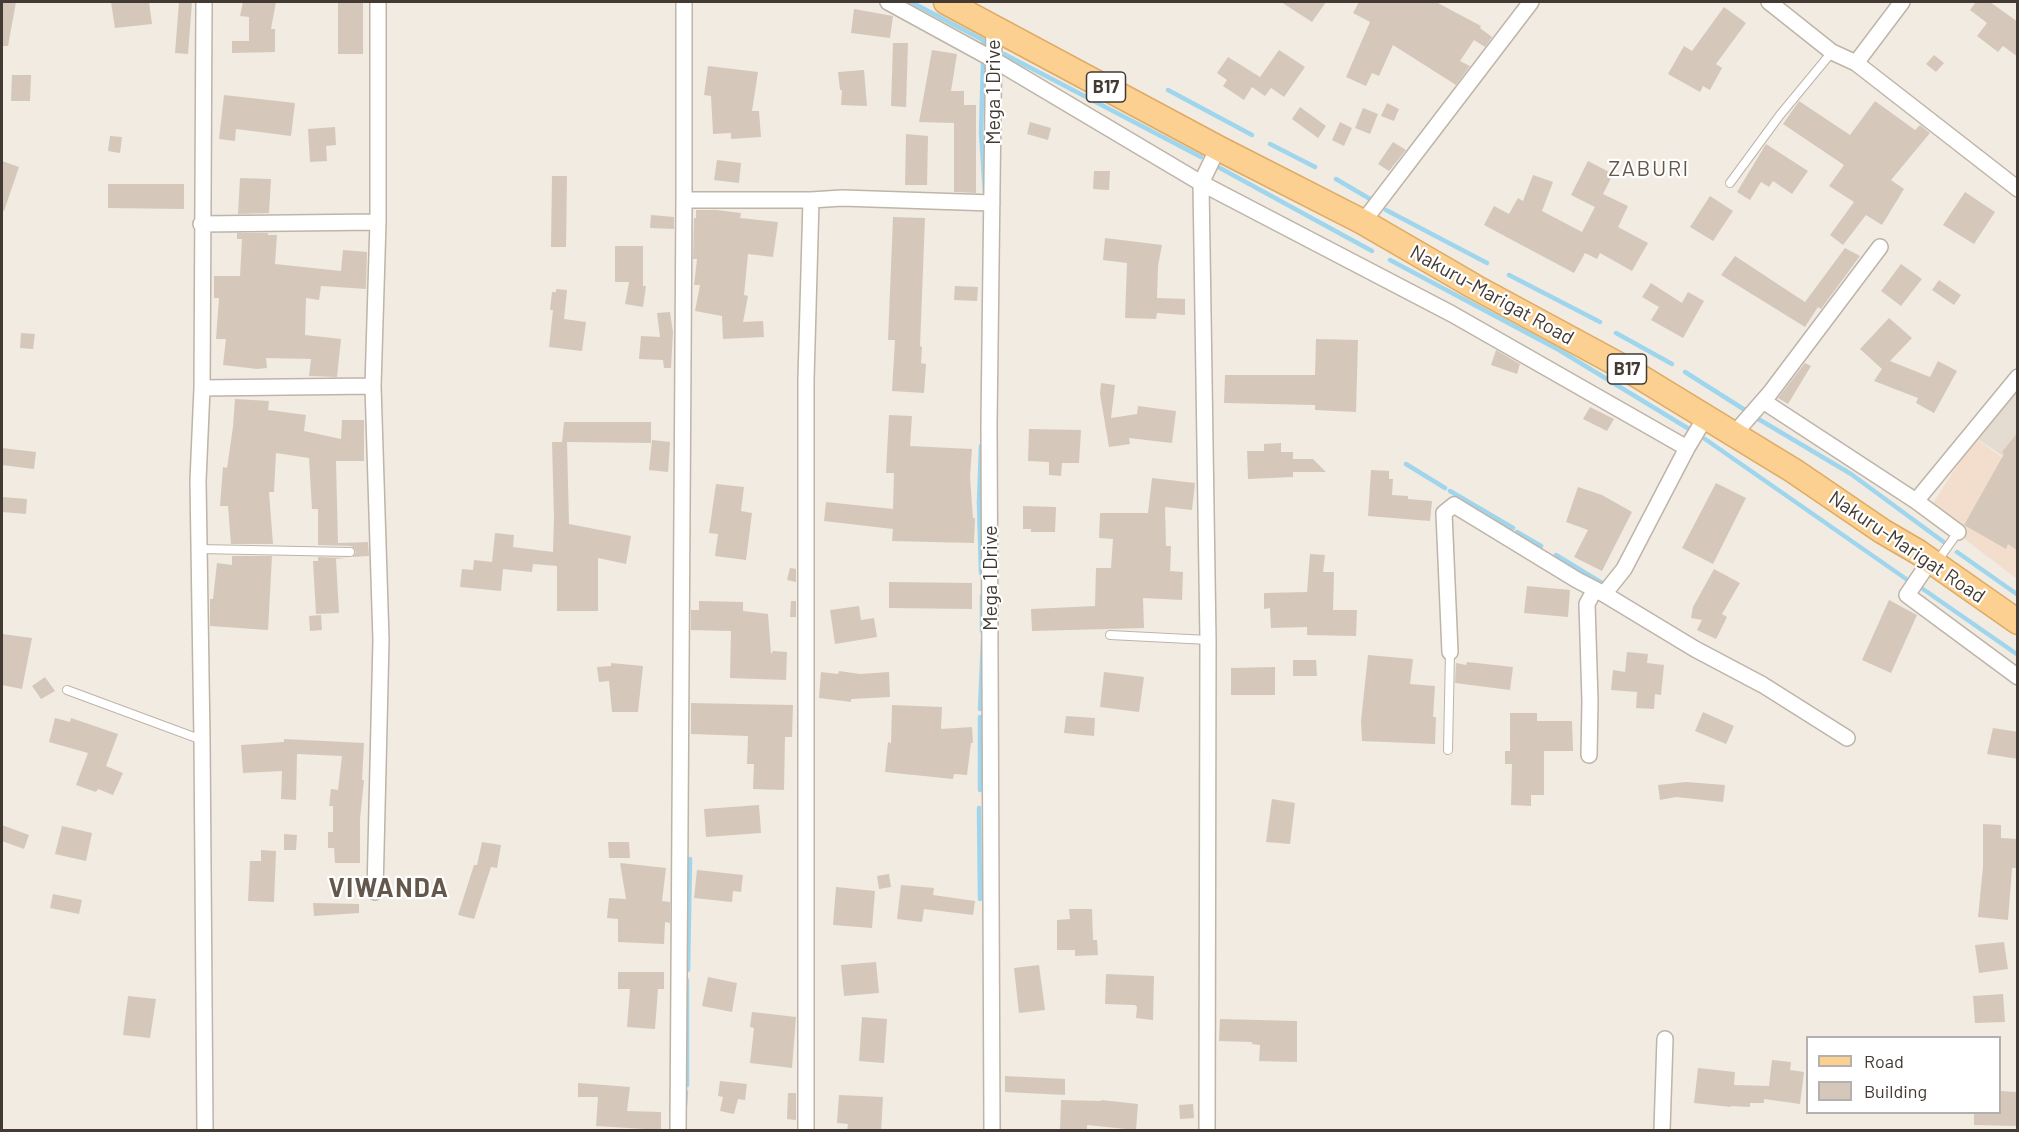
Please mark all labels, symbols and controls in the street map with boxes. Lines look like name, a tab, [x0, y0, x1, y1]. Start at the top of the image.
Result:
street label: Mega 1 Drive	[981, 39, 1005, 145]
road number: B17	[1086, 72, 1126, 102]
district label: ZABURI	[1608, 156, 1690, 182]
street label: Nakuru-Marigat Road	[1406, 240, 1578, 350]
road number: B17	[1608, 354, 1646, 384]
street label: Nakuru-Marigat Road	[1824, 486, 1990, 608]
street label: Mega 1 Drive	[978, 525, 1002, 631]
district label: VIWANDA	[329, 872, 449, 904]
legend	[1806, 1036, 2001, 1114]
text: Road	[1864, 1050, 1904, 1072]
text: Building	[1864, 1080, 1927, 1102]

